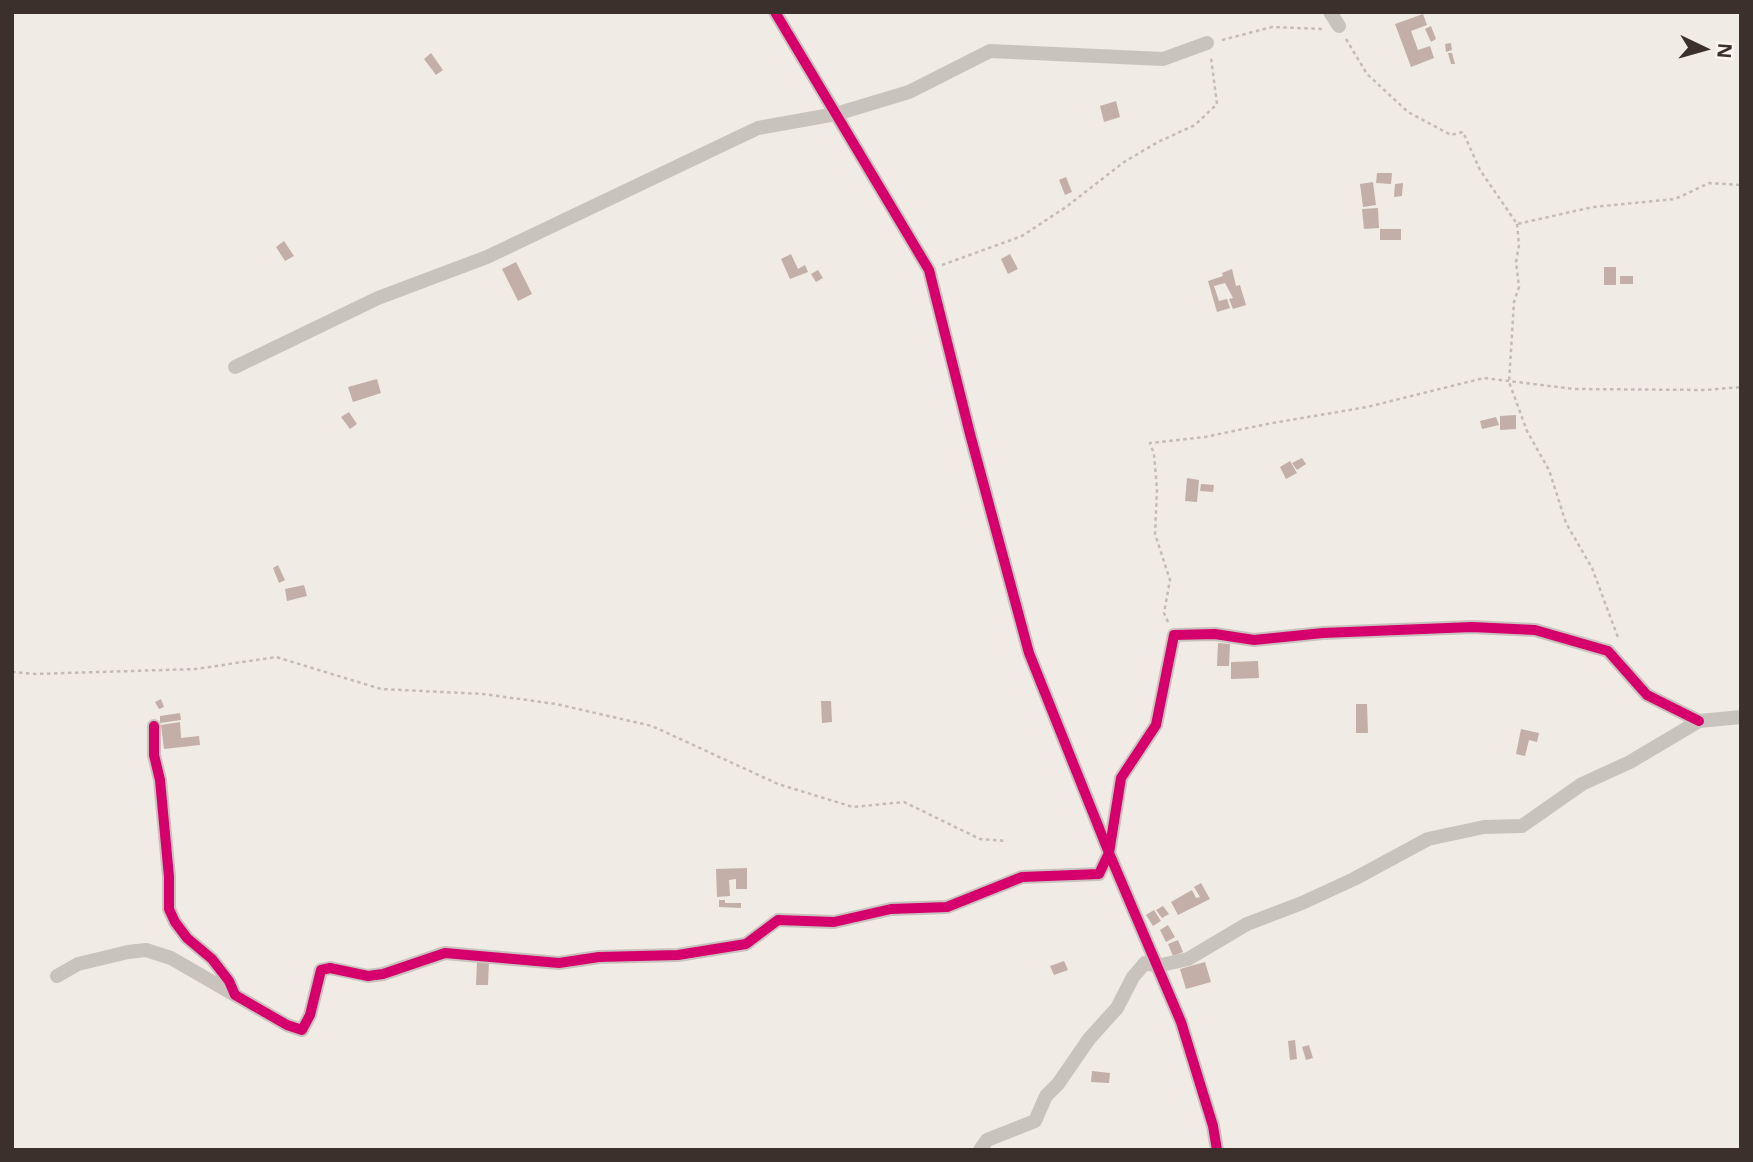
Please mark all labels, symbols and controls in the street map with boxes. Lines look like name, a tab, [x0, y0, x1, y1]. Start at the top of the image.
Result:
north arrow	[1669, 14, 1739, 84]
text: N	[1711, 42, 1739, 60]

